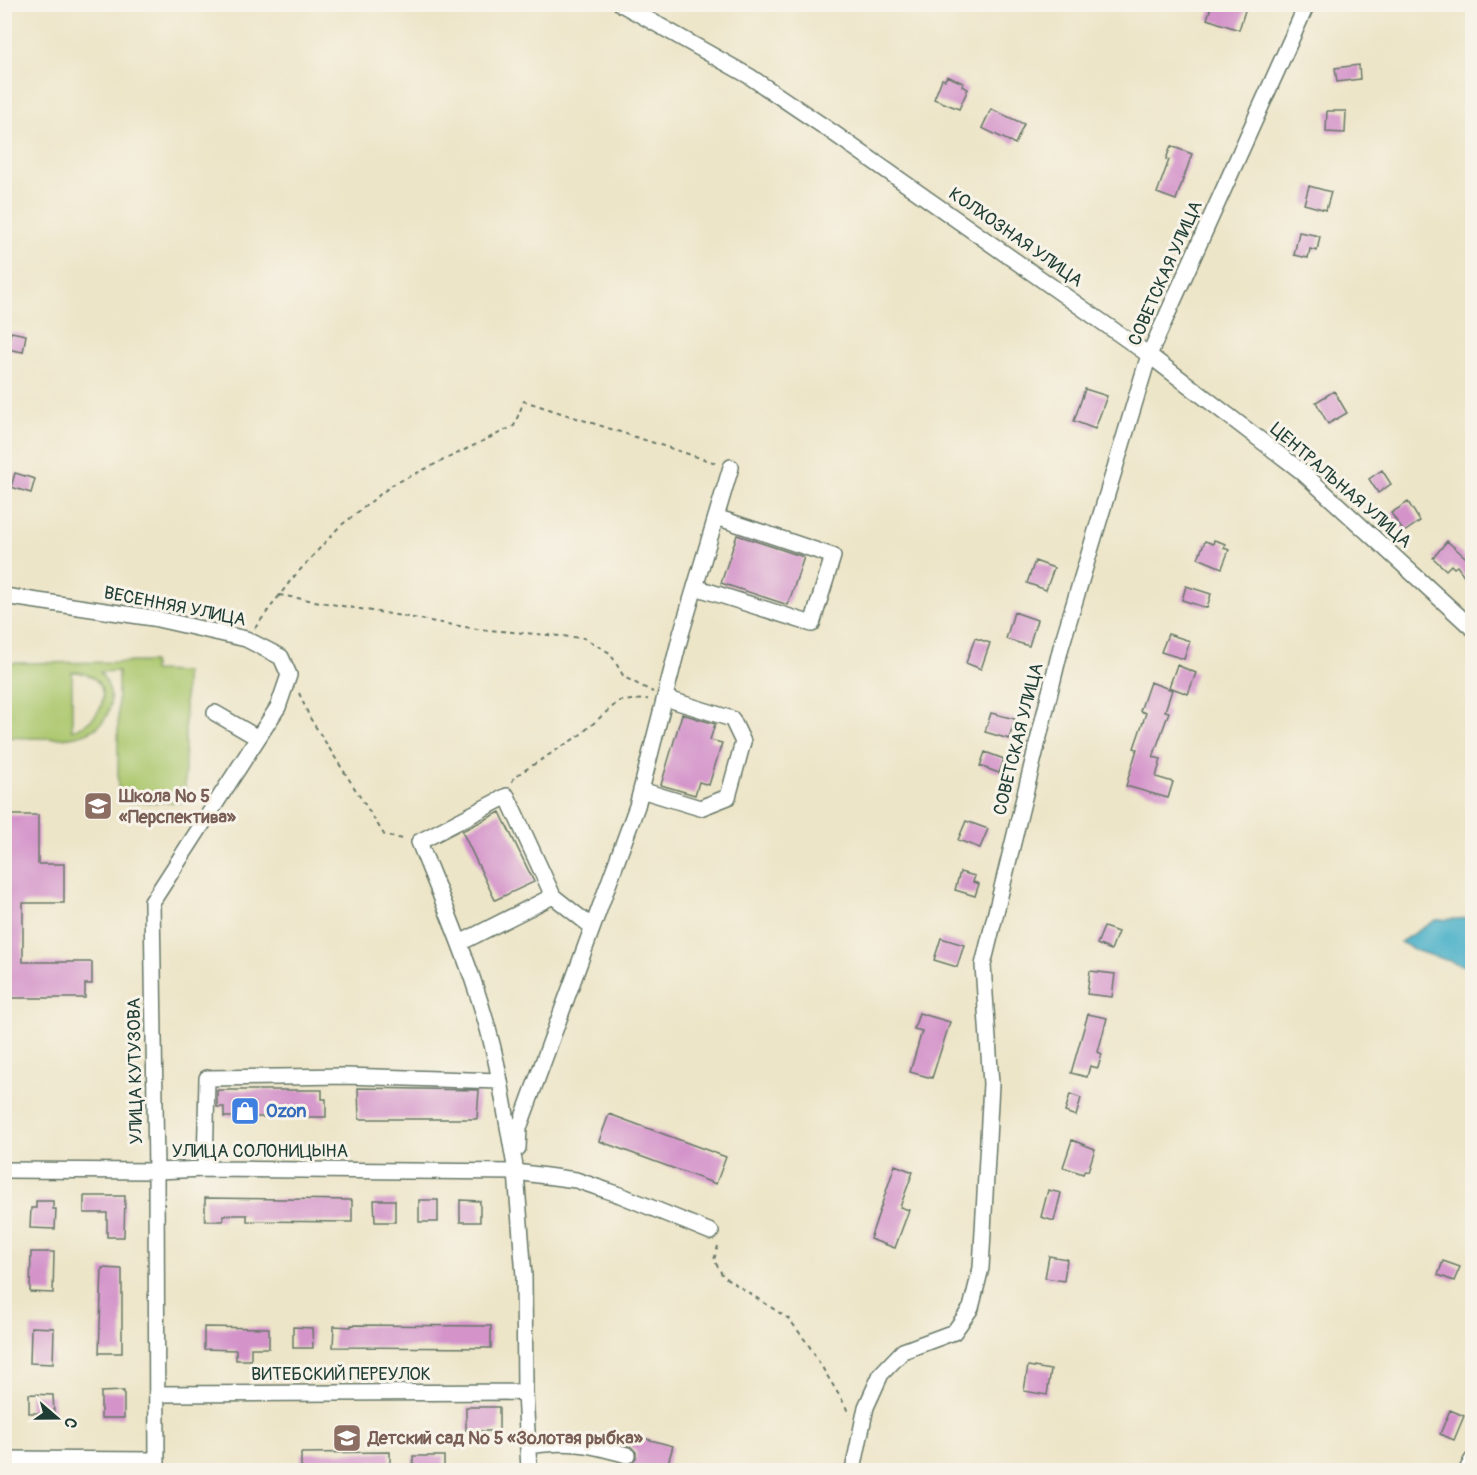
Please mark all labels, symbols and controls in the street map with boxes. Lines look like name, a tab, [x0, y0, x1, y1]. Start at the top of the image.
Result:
street label: КОЛХОЗНАЯ УЛИЦА	[944, 182, 1088, 293]
street label: СОВЕТСКАЯ УЛИЦА	[1123, 197, 1208, 349]
street label: ЦЕНТРАЛЬНАЯ УЛИЦА	[1265, 418, 1416, 553]
street label: ВЕСЕННЯЯ УЛИЦА	[102, 581, 248, 632]
street label: СОВЕТСКАЯ УЛИЦА	[988, 660, 1049, 818]
place label: Школа № 5 «Перспектива»	[118, 785, 237, 829]
school or university icon: Школа № 5 «Перспектива»	[82, 790, 114, 822]
street label: УЛИЦА КУТУЗОВА	[123, 997, 148, 1145]
shop icon: Ozon	[229, 1095, 261, 1127]
place label: Ozon	[266, 1100, 306, 1123]
street label: УЛИЦА СОЛОНИЦЫНА	[172, 1140, 349, 1163]
street label: ВИТЕБСКИЙ ПЕРЕУЛОК	[251, 1363, 431, 1386]
north arrow	[27, 1388, 87, 1448]
text: С	[59, 1415, 81, 1431]
school or university icon: Детский сад № 5 «Золотая рыбка»	[331, 1422, 363, 1454]
place label: Детский сад № 5 «Золотая рыбка»	[367, 1427, 644, 1450]

